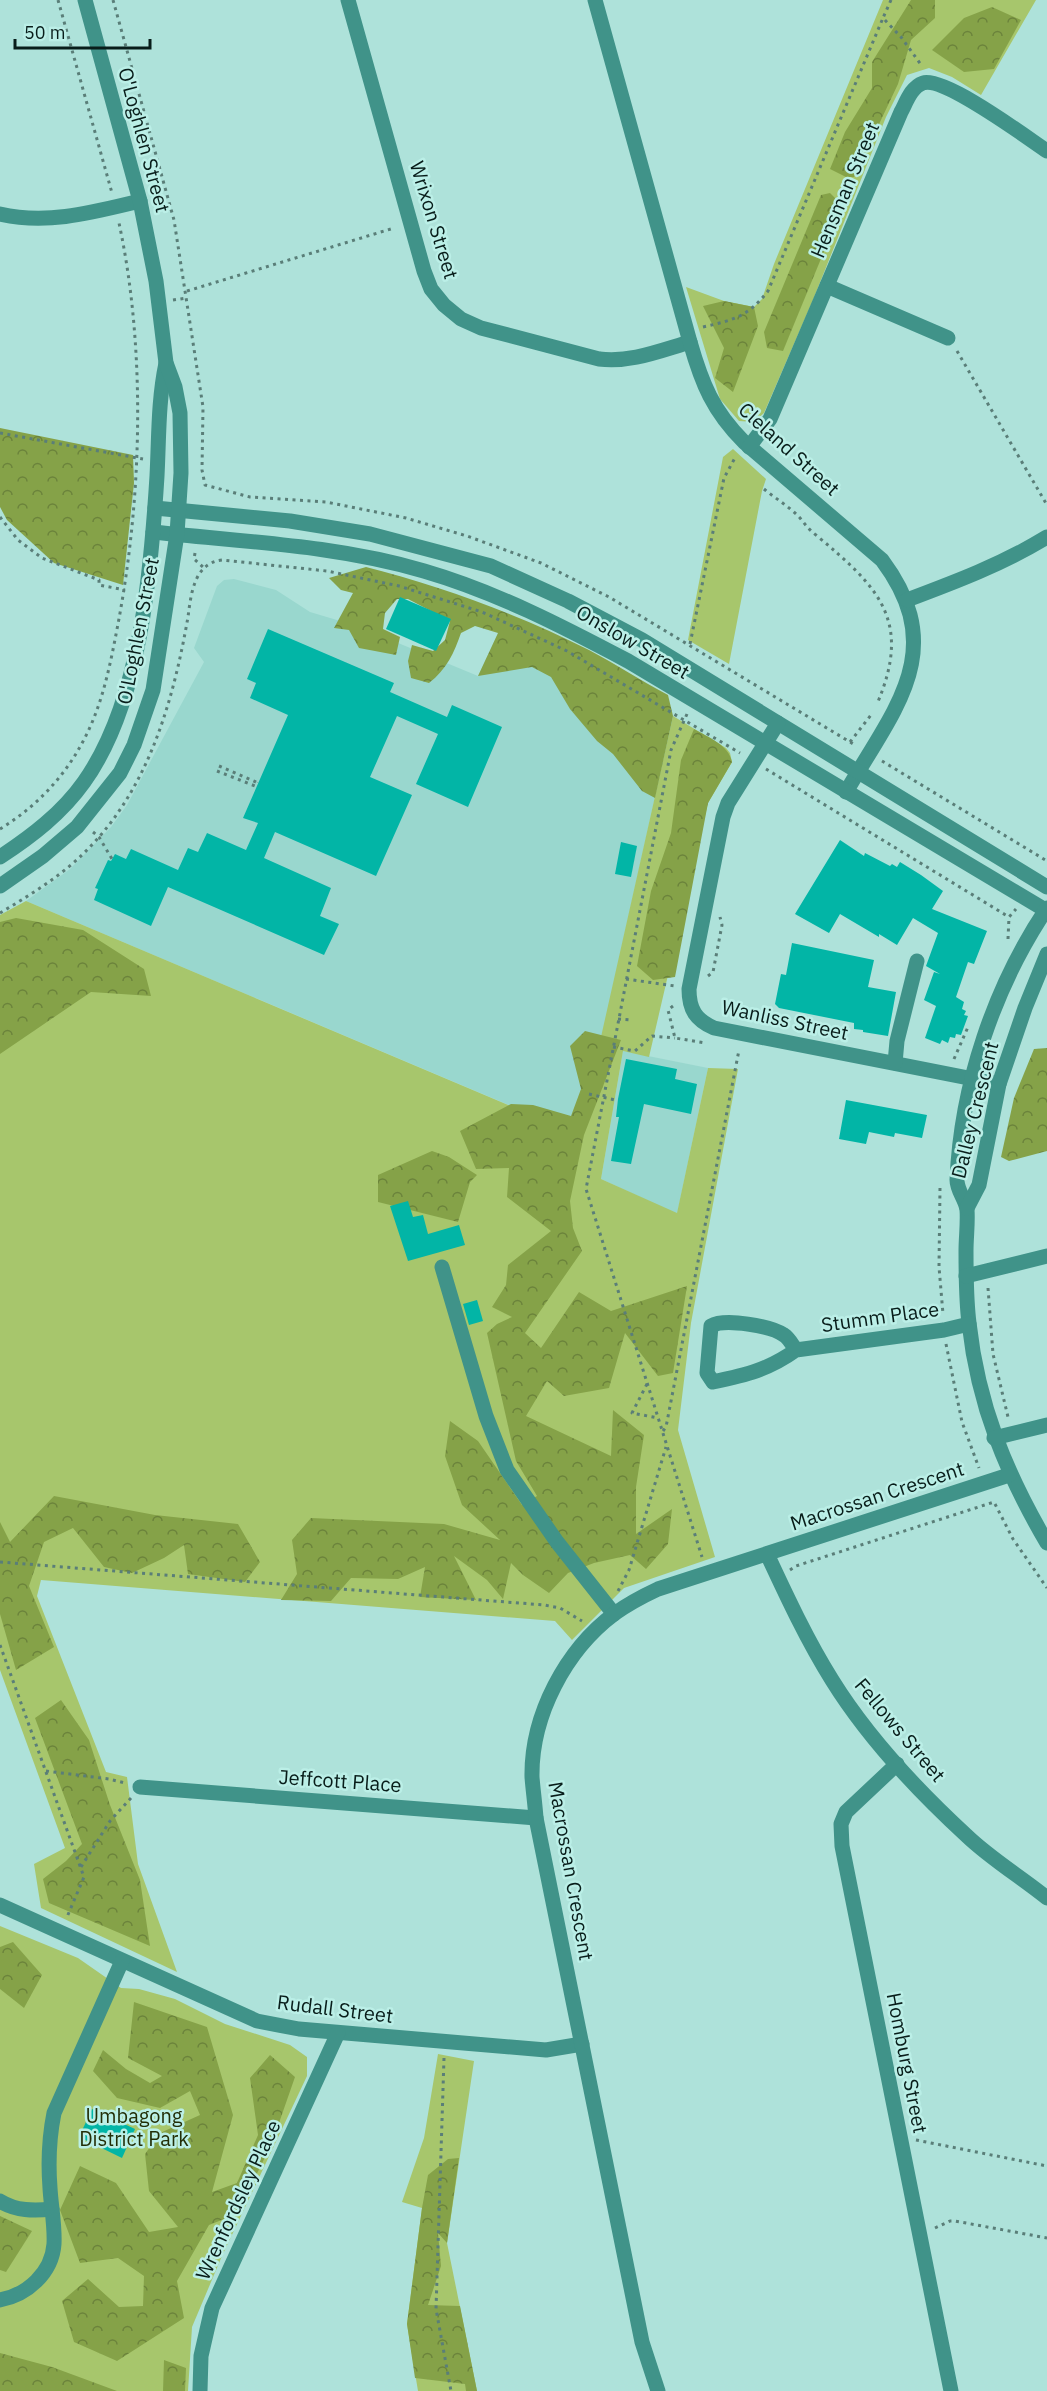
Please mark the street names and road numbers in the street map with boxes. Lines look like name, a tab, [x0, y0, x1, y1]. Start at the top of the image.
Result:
street label: O'Loghlen Street	[112, 64, 177, 215]
street label: Hensman Street	[804, 118, 885, 262]
street label: Wrixon Street	[404, 158, 465, 282]
street label: Cleland Street	[733, 396, 846, 501]
street label: O'Loghlen Street	[110, 555, 165, 707]
street label: Onslow Street	[572, 598, 695, 685]
street label: Wanliss Street	[719, 993, 851, 1046]
street label: Dalley Crescent	[944, 1039, 1005, 1181]
street label: Stumm Place	[819, 1295, 941, 1338]
street label: Macrossan Crescent	[786, 1455, 967, 1536]
street label: Fellows Street	[849, 1672, 952, 1787]
street label: Jeffcott Place	[278, 1763, 402, 1798]
street label: Macrossan Crescent	[542, 1779, 601, 1962]
street label: Rudall Street	[275, 1988, 395, 2029]
street label: Homburg Street	[881, 1990, 934, 2136]
street label: Wrenfordsley Place	[189, 2115, 286, 2284]

